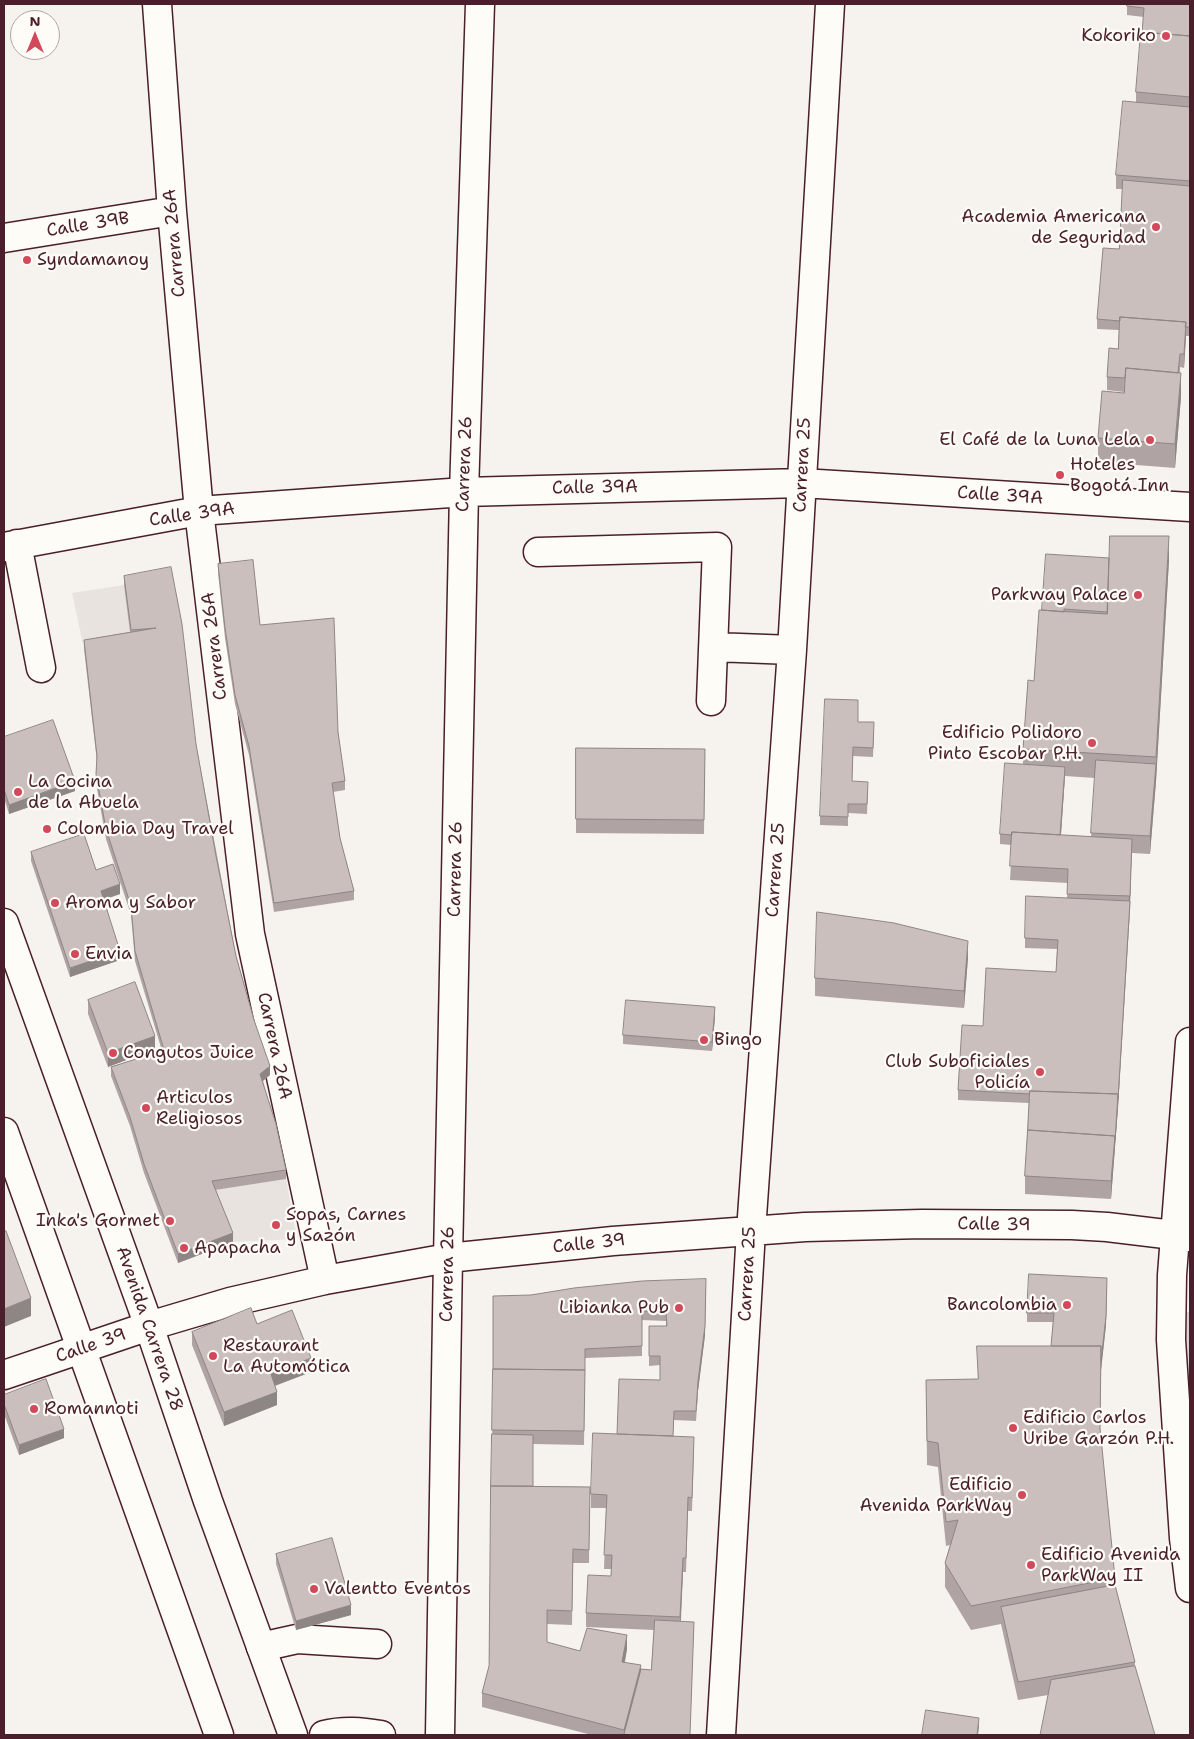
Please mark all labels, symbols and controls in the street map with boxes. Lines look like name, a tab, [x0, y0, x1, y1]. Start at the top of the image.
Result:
north arrow	[10, 10, 60, 60]
text: N	[29, 12, 41, 30]
place label: Kokoriko	[1081, 25, 1156, 47]
marker: Kokoriko	[1160, 30, 1172, 42]
street label: Carrera 26A	[159, 188, 191, 298]
place label: Academia Americana de Seguridad	[961, 206, 1146, 248]
street label: Calle 39B	[45, 208, 131, 242]
marker: Academia Americana de Seguridad	[1150, 221, 1162, 233]
place label: Syndamanoy	[37, 249, 149, 271]
marker: Syndamanoy	[21, 254, 33, 266]
street label: Carrera 26	[453, 416, 477, 512]
street label: Carrera 25	[790, 417, 816, 513]
place label: El Café de la Luna Lela	[939, 429, 1140, 451]
marker: El Café de la Luna Lela	[1144, 434, 1156, 446]
place label: Hoteles Bogotá Inn	[1070, 454, 1169, 496]
marker: Hoteles Bogotá Inn	[1054, 469, 1066, 481]
street label: Calle 39A	[552, 476, 638, 500]
street label: Calle 39A	[956, 482, 1044, 510]
street label: Calle 39A	[148, 498, 236, 532]
place label: Parkway Palace	[991, 584, 1128, 606]
marker: Parkway Palace	[1132, 589, 1144, 601]
street label: Carrera 26A	[198, 591, 232, 701]
place label: Edificio Polidoro Pinto Escobar P.H.	[928, 722, 1082, 764]
marker: Edificio Polidoro Pinto Escobar P.H.	[1086, 737, 1098, 749]
place label: La Cocina de la Abuela	[28, 771, 139, 814]
marker: La Cocina de la Abuela	[12, 786, 24, 798]
place label: Colombia Day Travel	[57, 818, 234, 840]
street label: Carrera 26	[444, 821, 468, 917]
street label: Carrera 25	[762, 822, 790, 918]
marker: Colombia Day Travel	[41, 823, 53, 835]
place label: Aroma y Sabor	[65, 892, 196, 914]
marker: Aroma y Sabor	[49, 897, 61, 909]
place label: Envia	[85, 943, 132, 965]
marker: Envia	[69, 948, 81, 960]
street label: Carrera 26A	[252, 991, 296, 1101]
place label: Bingo	[714, 1029, 762, 1051]
marker: Bingo	[698, 1034, 710, 1046]
place label: Congutos Juice	[123, 1042, 254, 1064]
marker: Congutos Juice	[107, 1047, 119, 1059]
place label: Club Suboficiales Policía	[885, 1051, 1030, 1094]
marker: Club Suboficiales Policía	[1034, 1066, 1046, 1078]
place label: Articulos Religiosos	[156, 1087, 243, 1130]
marker: Articulos Religiosos	[140, 1102, 152, 1114]
place label: Sopas, Carnes y Sazón	[286, 1204, 406, 1246]
place label: Inka's Gormet	[36, 1210, 160, 1232]
street label: Calle 39	[957, 1214, 1031, 1236]
marker: Inka's Gormet	[164, 1215, 176, 1227]
marker: Sopas, Carnes y Sazón	[270, 1219, 282, 1231]
street label: Carrera 26	[436, 1226, 460, 1322]
street label: Carrera 25	[735, 1226, 761, 1322]
street label: Calle 39	[552, 1229, 626, 1259]
place label: Apapacha	[194, 1237, 281, 1259]
marker: Apapacha	[178, 1242, 190, 1254]
street label: Avenida Carrera 28	[111, 1244, 187, 1414]
place label: Bancolombia	[947, 1294, 1057, 1316]
place label: Libianka Pub	[559, 1297, 669, 1319]
marker: Bancolombia	[1061, 1299, 1073, 1311]
marker: Libianka Pub	[673, 1302, 685, 1314]
street label: Calle 39	[53, 1324, 129, 1368]
place label: Restaurant La Automótica	[223, 1335, 350, 1378]
marker: Restaurant La Automótica	[207, 1350, 219, 1362]
place label: Romannoti	[44, 1398, 139, 1420]
marker: Romannoti	[28, 1403, 40, 1415]
place label: Edificio Carlos Uribe Garzón P.H.	[1023, 1407, 1174, 1450]
marker: Edificio Carlos Uribe Garzón P.H.	[1007, 1422, 1019, 1434]
place label: Edificio Avenida ParkWay	[859, 1474, 1012, 1516]
marker: Edificio Avenida ParkWay	[1016, 1489, 1028, 1501]
place label: Edificio Avenida ParkWay II	[1041, 1544, 1181, 1586]
marker: Edificio Avenida ParkWay II	[1025, 1559, 1037, 1571]
place label: Valentto Eventos	[324, 1578, 471, 1600]
marker: Valentto Eventos	[308, 1583, 320, 1595]

